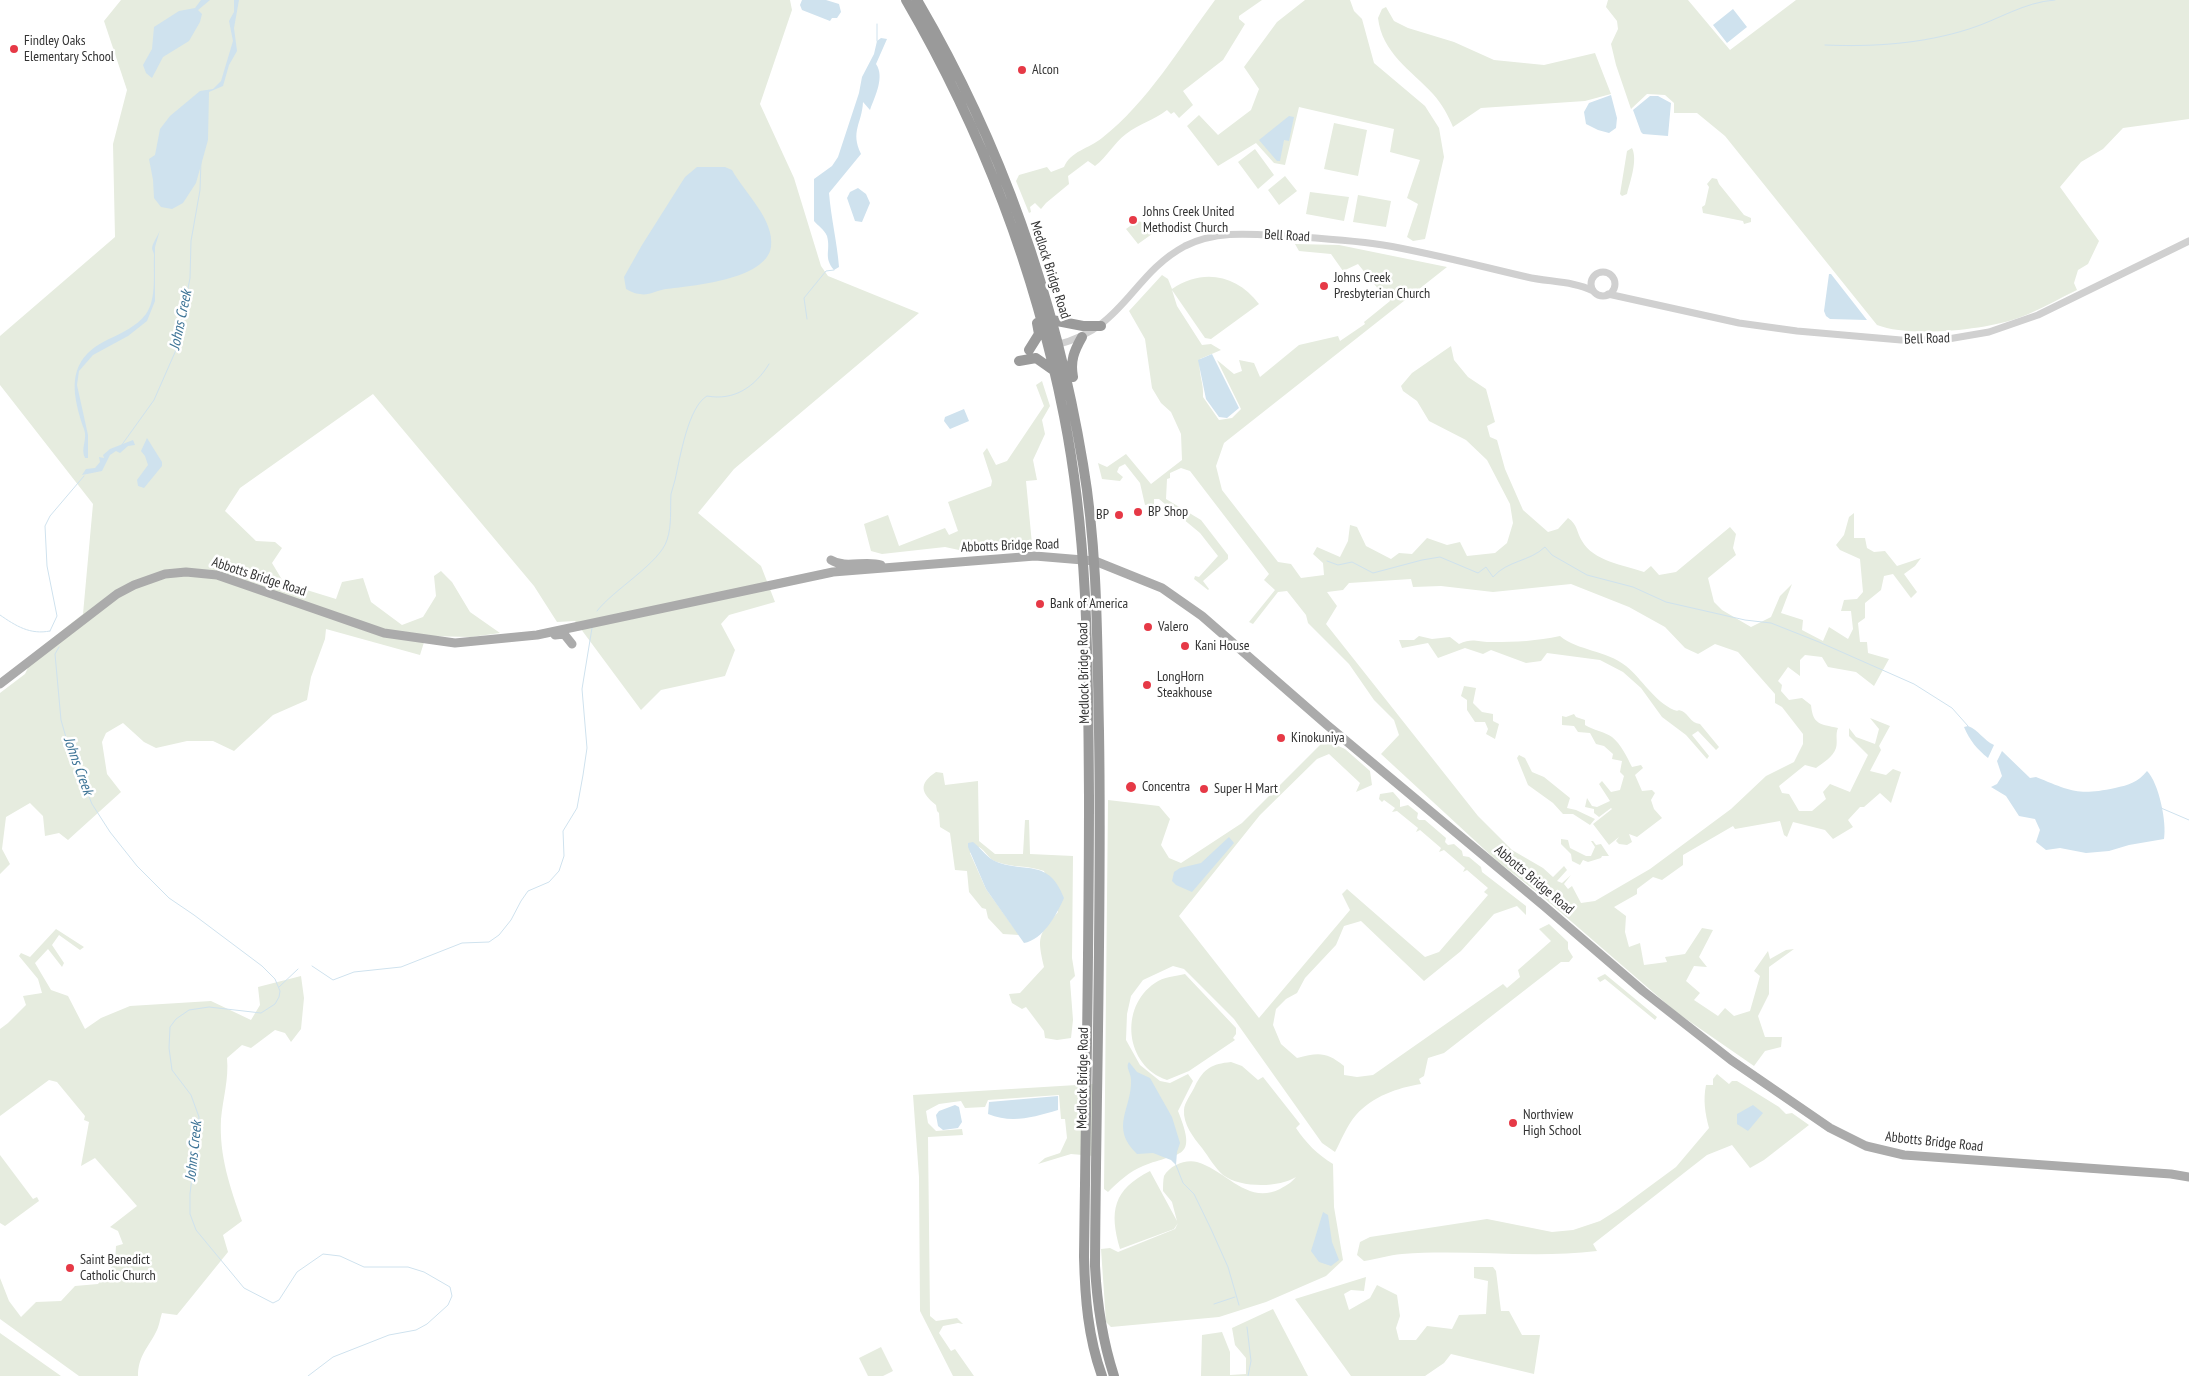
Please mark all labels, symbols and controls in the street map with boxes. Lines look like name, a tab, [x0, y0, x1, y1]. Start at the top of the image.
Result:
place label: Findley Oaks Elementary School	[24, 33, 114, 65]
marker: Findley Oaks Elementary School	[8, 43, 20, 55]
place label: Alcon	[1032, 62, 1059, 78]
marker: Alcon	[1016, 64, 1028, 76]
place label: Johns Creek United Methodist Church	[1143, 204, 1234, 236]
marker: Johns Creek United Methodist Church	[1127, 214, 1139, 226]
street label: Medlock Bridge Road	[1026, 219, 1074, 321]
street label: Bell Road	[1264, 226, 1310, 246]
place label: Johns Creek Presbyterian Church	[1334, 270, 1430, 302]
marker: Johns Creek Presbyterian Church	[1318, 280, 1330, 292]
water label: Johns Creek	[166, 289, 196, 351]
street label: Bell Road	[1904, 330, 1950, 348]
place label: BP Shop	[1148, 504, 1188, 520]
marker: BP Shop	[1132, 506, 1144, 518]
place label: BP	[1096, 507, 1109, 523]
marker: BP	[1113, 509, 1125, 521]
street label: Abbotts Bridge Road	[961, 536, 1059, 556]
street label: Abbotts Bridge Road	[210, 554, 308, 600]
place label: Bank of America	[1050, 596, 1128, 612]
marker: Bank of America	[1034, 598, 1046, 610]
place label: Valero	[1158, 619, 1188, 635]
marker: Valero	[1142, 621, 1154, 633]
street label: Medlock Bridge Road	[1075, 622, 1093, 724]
place label: Kani House	[1195, 638, 1250, 654]
marker: Kani House	[1179, 640, 1191, 652]
place label: LongHorn Steakhouse	[1157, 669, 1212, 702]
marker: LongHorn Steakhouse	[1141, 679, 1153, 691]
place label: Kinokuniya	[1291, 730, 1345, 746]
marker: Kinokuniya	[1275, 732, 1287, 744]
water label: Johns Creek	[59, 735, 97, 797]
place label: Concentra	[1142, 779, 1190, 795]
marker: Concentra	[1124, 780, 1138, 794]
place label: Super H Mart	[1214, 781, 1278, 797]
marker: Super H Mart	[1198, 783, 1210, 795]
street label: Abbotts Bridge Road	[1491, 842, 1577, 918]
street label: Medlock Bridge Road	[1074, 1027, 1092, 1129]
place label: Northview High School	[1523, 1107, 1581, 1140]
marker: Northview High School	[1507, 1117, 1519, 1129]
water label: Johns Creek	[182, 1120, 206, 1182]
street label: Abbotts Bridge Road	[1884, 1129, 1984, 1155]
place label: Saint Benedict Catholic Church	[80, 1252, 156, 1284]
marker: Saint Benedict Catholic Church	[64, 1262, 76, 1274]

